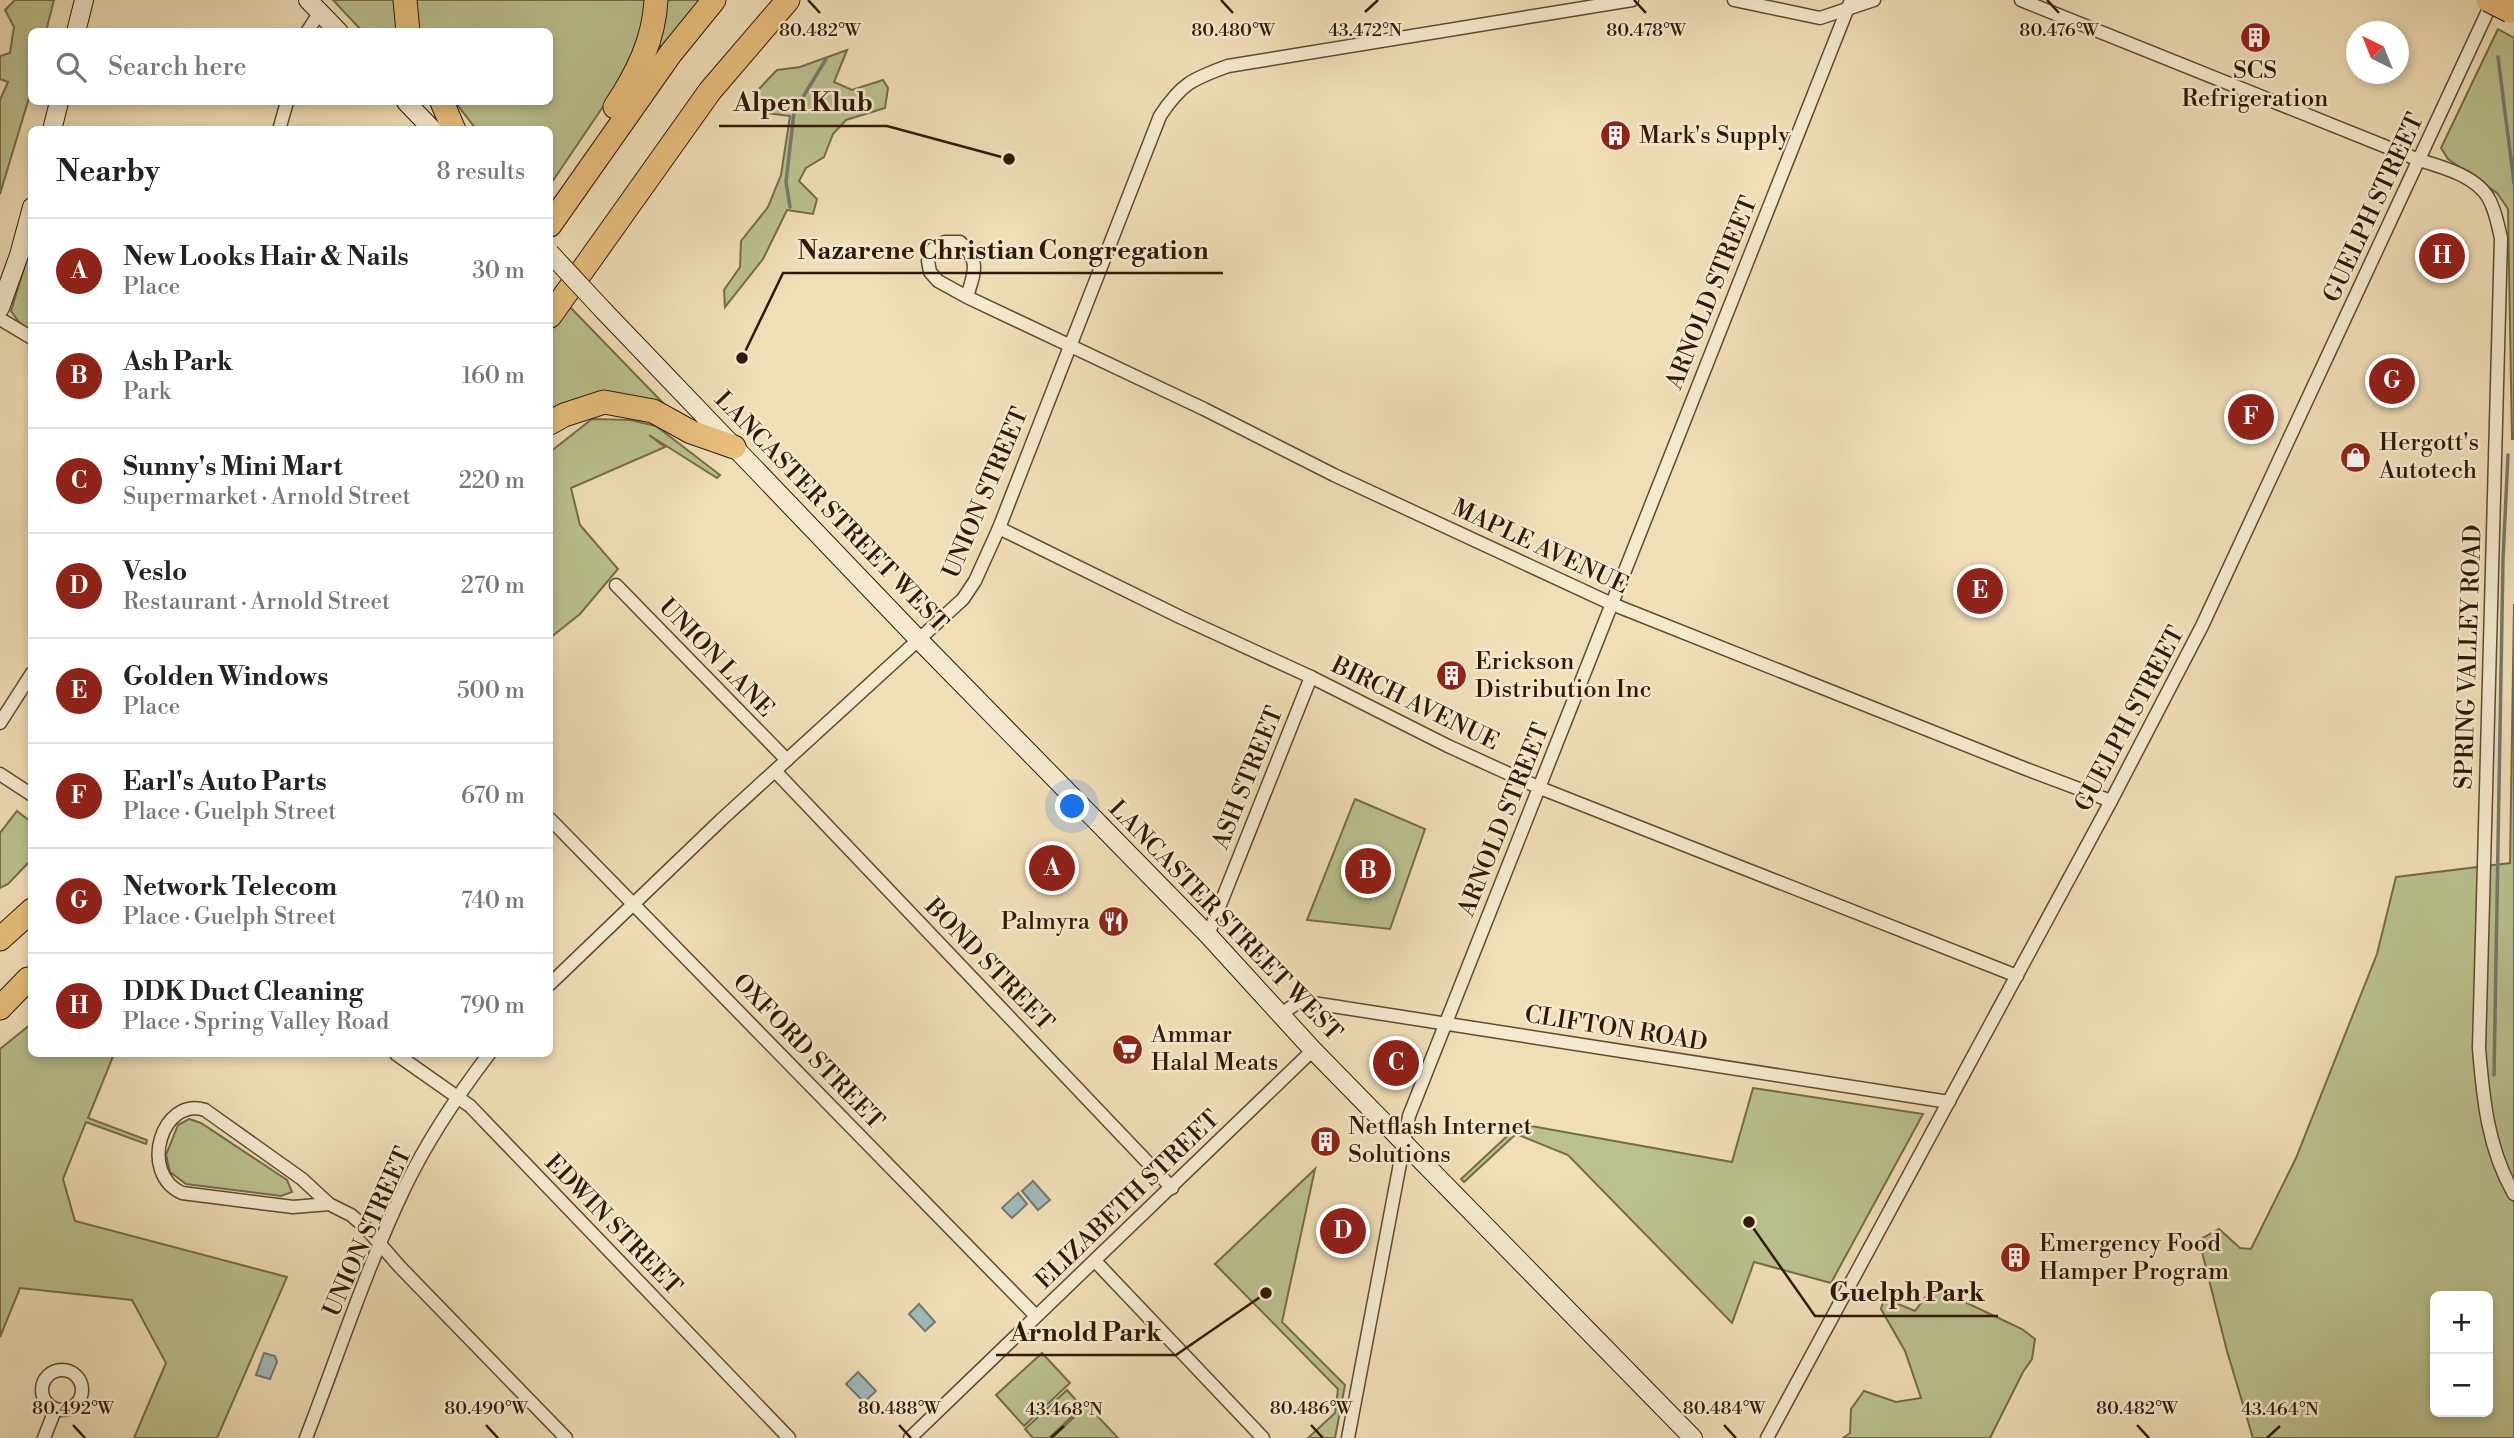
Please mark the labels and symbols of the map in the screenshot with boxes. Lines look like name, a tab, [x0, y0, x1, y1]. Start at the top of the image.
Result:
text: 80.482°W	[779, 19, 862, 42]
text: 80.480°W	[1191, 19, 1275, 42]
text: 43.472°N	[1328, 19, 1402, 42]
text: 80.478°W	[1606, 19, 1686, 42]
text: 80.476°W	[2019, 19, 2099, 42]
building icon: SCS Refrigeration	[2238, 20, 2272, 54]
north arrow	[2346, 21, 2409, 84]
place label: SCS Refrigeration	[2182, 56, 2328, 114]
callout: Alpen Klub	[719, 79, 887, 126]
text: Alpen Klub	[732, 87, 873, 119]
street label: GUELPH STREET	[2317, 109, 2431, 307]
building icon: Mark's Supply	[1599, 119, 1633, 153]
place label: Mark's Supply	[1639, 121, 1790, 151]
street label: ARNOLD STREET	[1659, 192, 1764, 395]
callout: Nazarene Christian Congregation	[783, 226, 1223, 273]
pin: H	[2419, 230, 2465, 282]
text: Nazarene Christian Congregation	[797, 235, 1209, 267]
pin: G	[2369, 355, 2415, 407]
street label: LANCASTER STREET WEST	[708, 385, 954, 639]
pin: F	[2228, 391, 2274, 443]
street label: UNION STREET	[937, 403, 1036, 583]
place label: Hergott's Autotech	[2378, 428, 2479, 486]
shop icon: Hergott's Autotech	[2339, 440, 2373, 474]
street label: MAPLE AVENUE	[1447, 493, 1633, 601]
street label: SPRING VALLEY ROAD	[2449, 524, 2489, 790]
pin: E	[1957, 565, 2003, 617]
street label: UNION LANE	[652, 592, 780, 724]
street label: GUELPH STREET	[2069, 621, 2191, 817]
place label: Erickson Distribution Inc	[1475, 647, 1652, 705]
street label: BIRCH AVENUE	[1325, 650, 1504, 758]
building icon: Erickson Distribution Inc	[1435, 659, 1469, 693]
street label: ASH STREET	[1205, 702, 1290, 855]
street label: ARNOLD STREET	[1451, 719, 1556, 922]
your location	[1055, 789, 1089, 823]
street label: LANCASTER STREET WEST	[1102, 794, 1348, 1048]
pin: A	[1029, 842, 1075, 894]
pin: B	[1345, 845, 1391, 897]
street label: BOND STREET	[917, 892, 1060, 1038]
restaurant icon: Palmyra	[1096, 905, 1130, 939]
place label: Palmyra	[1001, 907, 1091, 937]
street label: OXFORD STREET	[726, 968, 890, 1136]
street label: CLIFTON ROAD	[1522, 1000, 1710, 1058]
place label: Ammar Halal Meats	[1150, 1020, 1278, 1078]
supermarket icon: Ammar Halal Meats	[1111, 1032, 1145, 1066]
pin: C	[1373, 1037, 1419, 1089]
street label: ELIZABETH STREET	[1030, 1104, 1226, 1296]
place label: Netflash Internet Solutions	[1348, 1112, 1533, 1170]
building icon: Netflash Internet Solutions	[1308, 1124, 1342, 1158]
street label: UNION STREET	[317, 1142, 419, 1322]
street label: EDWIN STREET	[538, 1148, 688, 1302]
pin: D	[1320, 1205, 1366, 1257]
place label: Emergency Food Hamper Program	[2039, 1229, 2229, 1287]
building icon: Emergency Food Hamper Program	[1999, 1241, 2033, 1275]
callout: Guelph Park	[1815, 1269, 1998, 1316]
text: Guelph Park	[1829, 1277, 1986, 1309]
callout: Arnold Park	[996, 1308, 1176, 1355]
text: Arnold Park	[1009, 1317, 1163, 1349]
text: 80.492°W	[32, 1397, 115, 1420]
text: 80.490°W	[444, 1397, 528, 1420]
text: 80.488°W	[858, 1397, 941, 1420]
text: 80.486°W	[1270, 1397, 1353, 1420]
text: 80.484°W	[1683, 1397, 1766, 1420]
text: 80.482°W	[2096, 1397, 2179, 1420]
text: 43.468°N	[1025, 1398, 1103, 1421]
text: 43.464°N	[2241, 1398, 2319, 1421]

